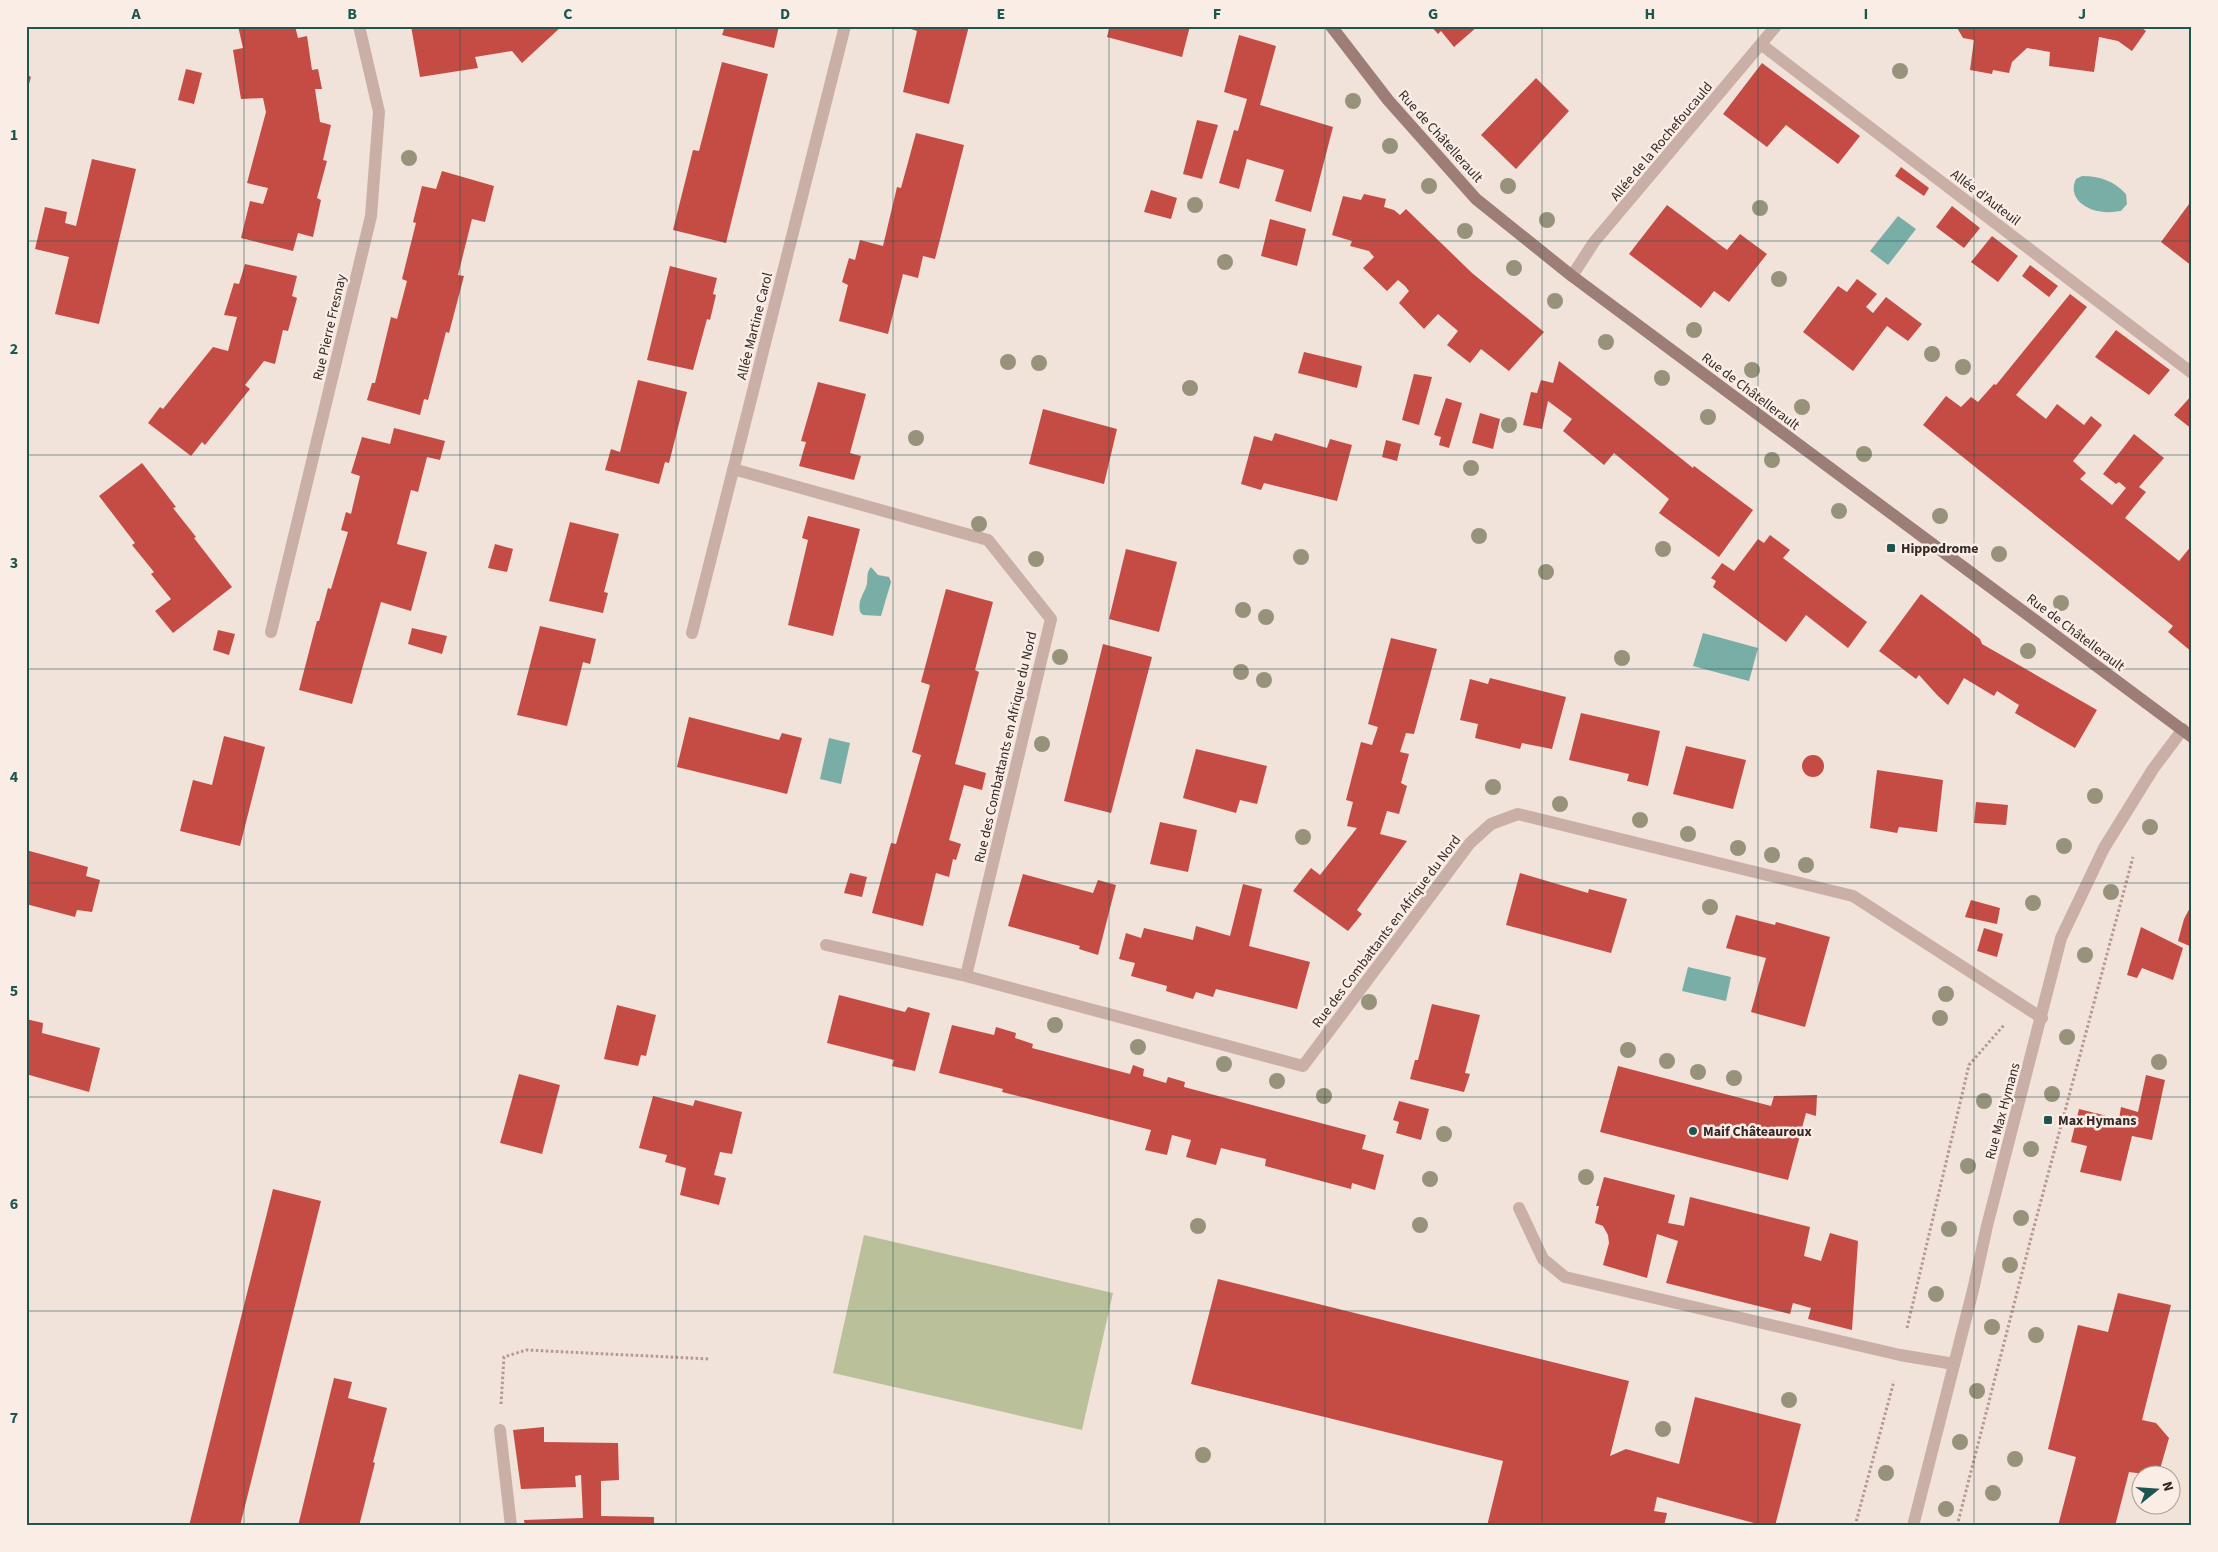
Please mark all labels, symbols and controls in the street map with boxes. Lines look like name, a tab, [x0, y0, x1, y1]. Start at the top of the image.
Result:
text: A	[130, 3, 141, 25]
text: B	[347, 3, 357, 25]
text: C	[563, 3, 573, 25]
text: D	[780, 3, 790, 25]
text: E	[997, 3, 1005, 25]
text: F	[1213, 3, 1221, 25]
text: G	[1428, 3, 1438, 25]
text: H	[1645, 3, 1655, 25]
text: I	[1864, 3, 1868, 25]
text: J	[2078, 3, 2086, 25]
street label: Allée de la Rochefoucauld	[1606, 78, 1718, 206]
street label: Rue de Châtellerault	[1393, 86, 1487, 188]
text: 1	[10, 124, 18, 146]
street label: Allée d'Auteuil	[1946, 165, 2025, 231]
street label: Allée Martine Carol	[732, 270, 778, 382]
street label: Rue Pierre Fresnay	[308, 272, 352, 382]
text: 2	[10, 338, 18, 360]
street label: Rue de Châtellerault	[1697, 348, 1804, 436]
place label: Hippodrome	[1901, 539, 1979, 559]
marker: Hippodrome	[1885, 542, 1897, 554]
text: 3	[10, 552, 18, 574]
street label: Rue de Châtellerault	[2022, 589, 2129, 677]
street label: Rue des Combattants en Afrique du Nord	[970, 630, 1042, 865]
text: 4	[10, 766, 19, 788]
street label: Rue des Combattants en Afrique du Nord	[1308, 831, 1466, 1032]
text: 5	[10, 980, 18, 1002]
street label: Rue Max Hymans	[1980, 1061, 2026, 1162]
place label: Max Hymans	[2058, 1111, 2136, 1131]
marker: Max Hymans	[2042, 1114, 2054, 1126]
place label: Maif Châteauroux	[1703, 1122, 1812, 1142]
marker: Maif Châteauroux	[1687, 1125, 1699, 1137]
text: 6	[10, 1193, 18, 1215]
text: 7	[10, 1407, 18, 1429]
north arrow	[2130, 1464, 2180, 1514]
text: N	[2157, 1479, 2178, 1494]

